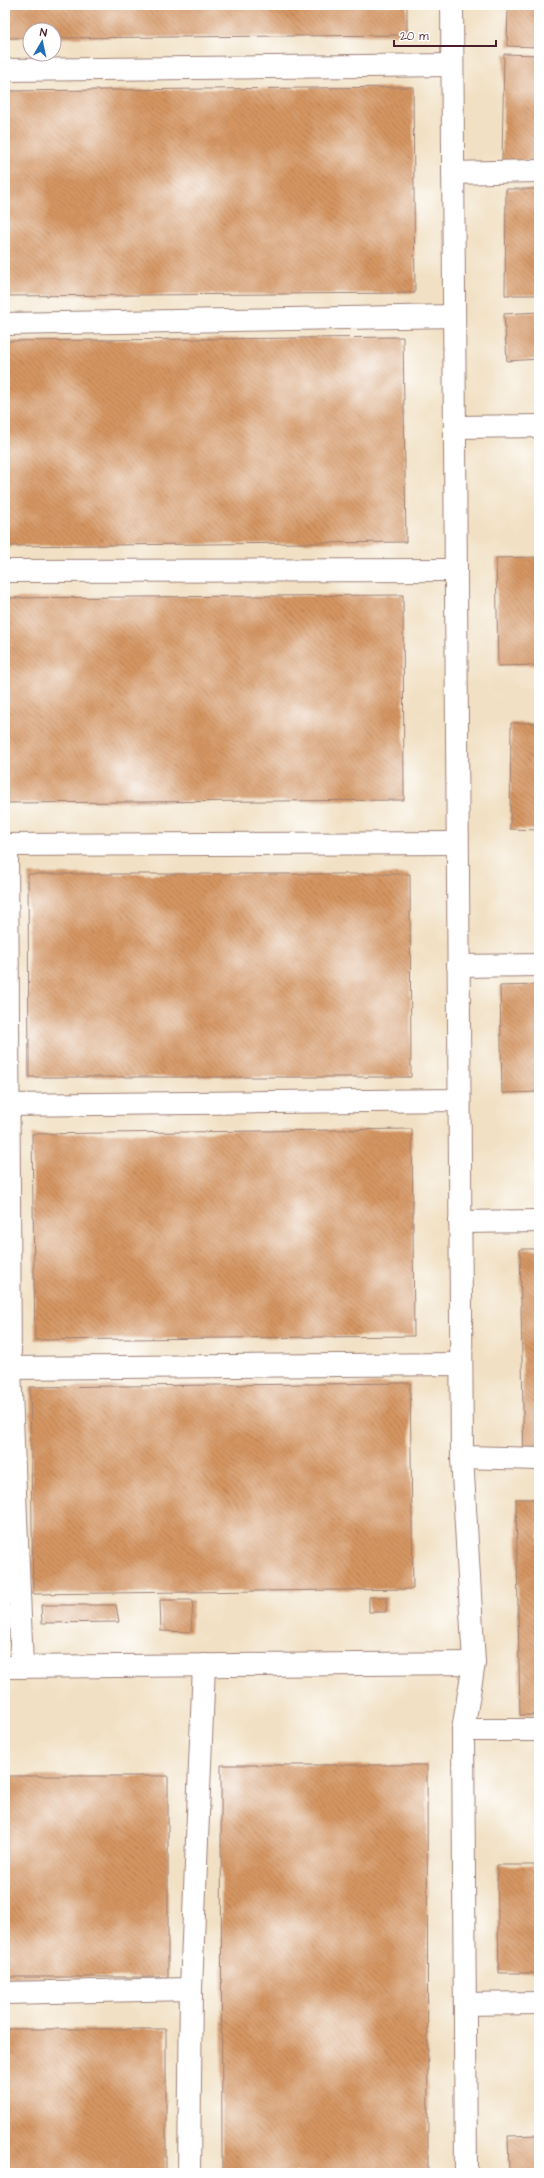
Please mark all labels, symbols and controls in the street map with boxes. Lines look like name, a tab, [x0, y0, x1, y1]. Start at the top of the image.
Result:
north arrow	[22, 22, 62, 62]
scale bar	[394, 22, 496, 48]
text: N	[39, 25, 48, 41]
text: 20 m	[400, 28, 429, 45]

